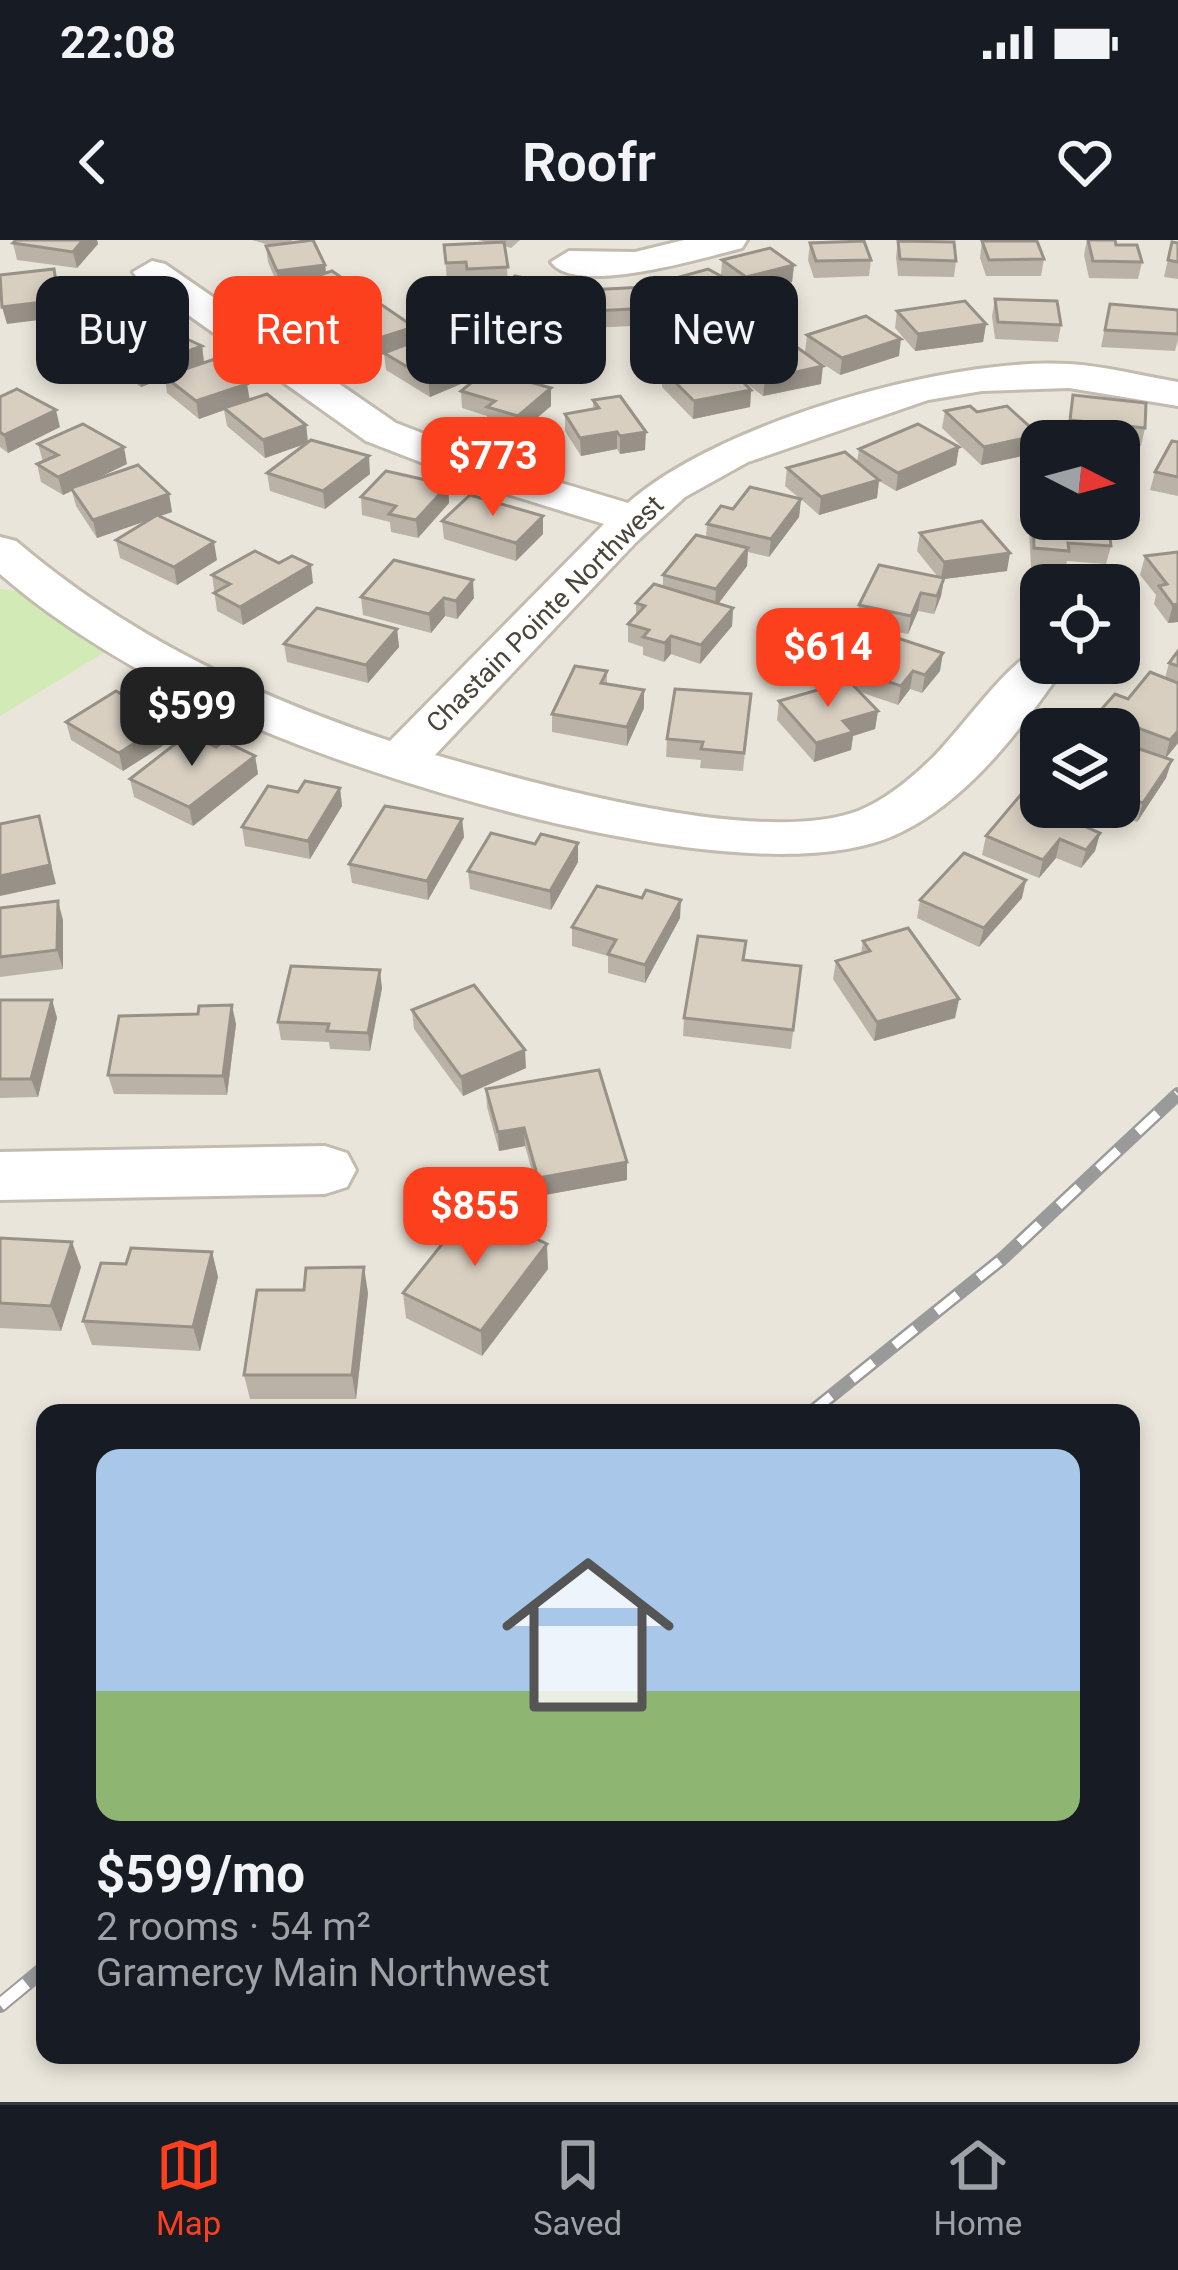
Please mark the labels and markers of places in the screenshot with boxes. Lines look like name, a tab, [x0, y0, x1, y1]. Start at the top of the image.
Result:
pin: $773	[422, 417, 564, 519]
pin: $614	[757, 608, 899, 710]
pin: $599	[121, 667, 263, 769]
pin: $855	[404, 1167, 546, 1269]

